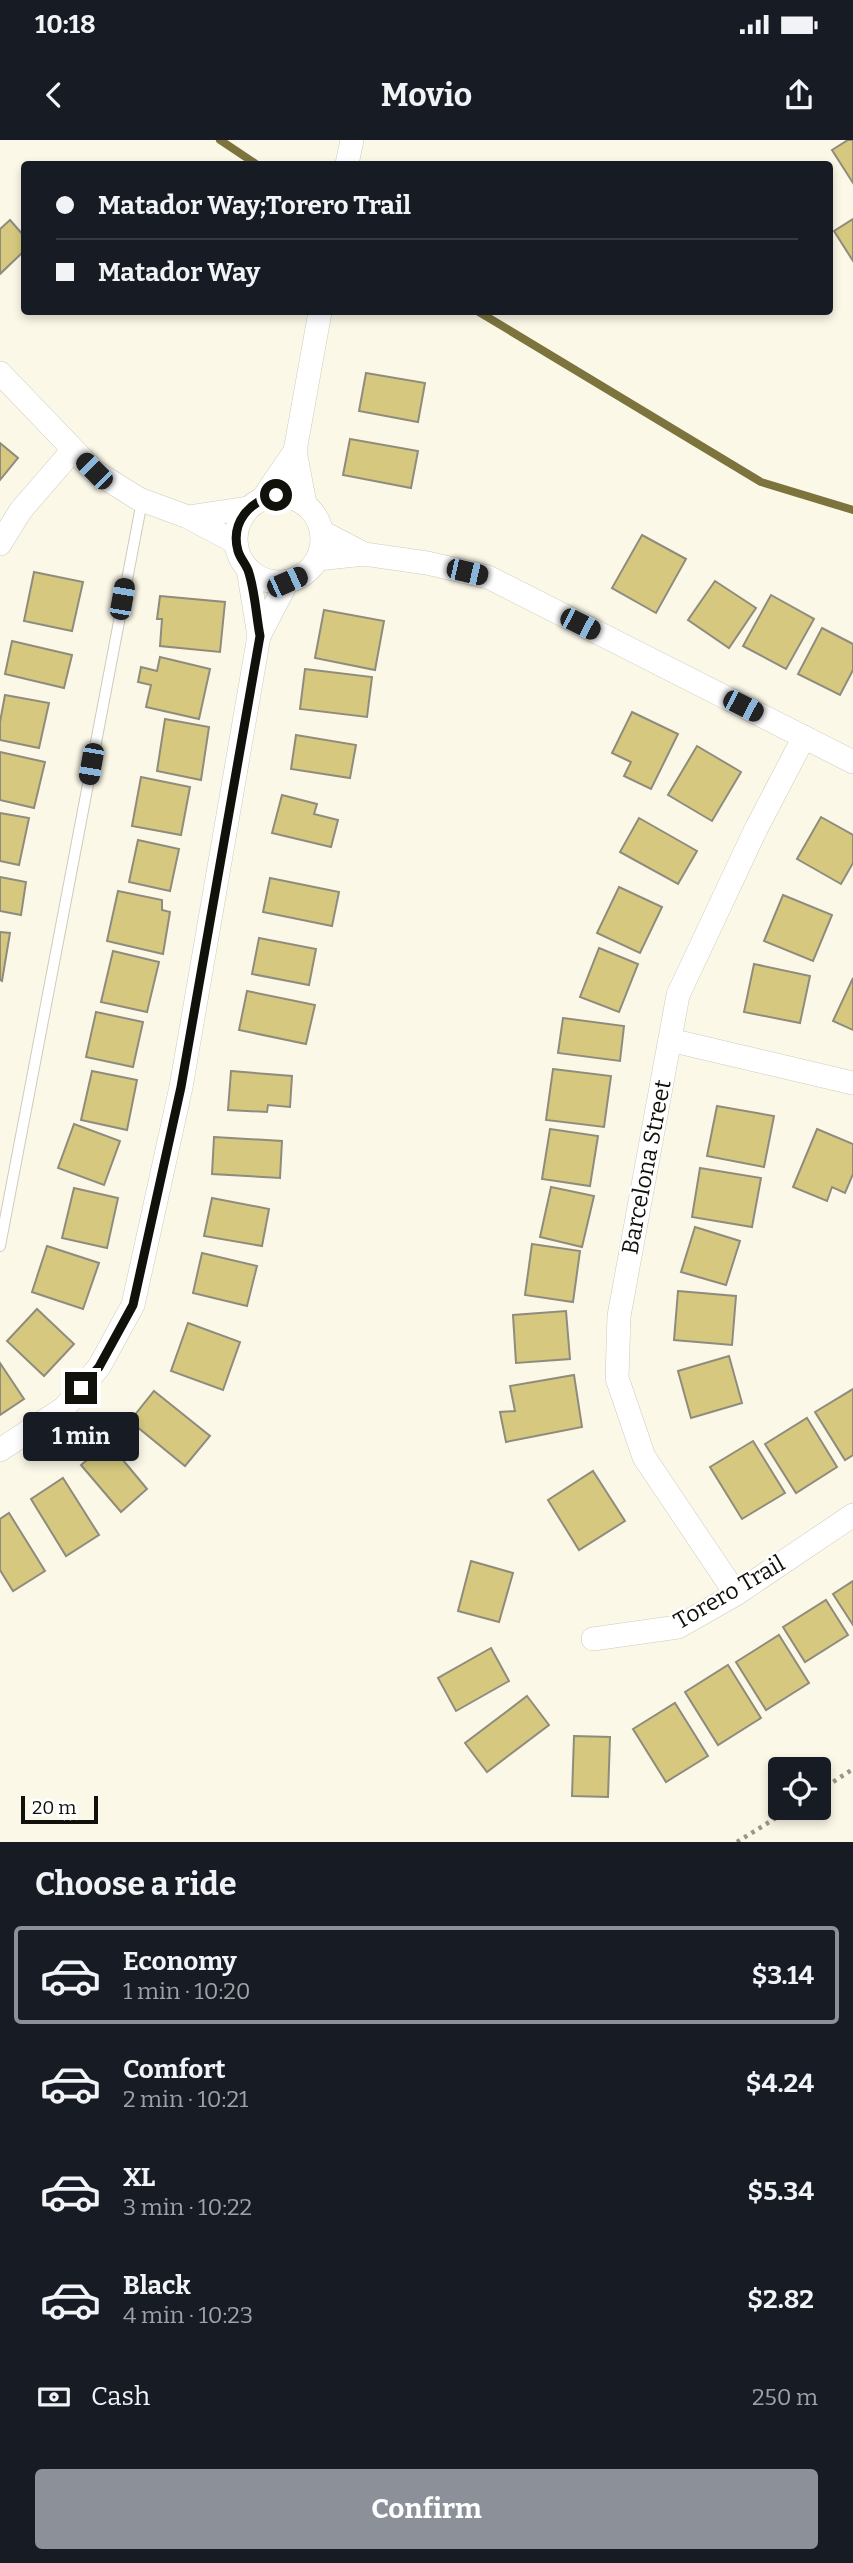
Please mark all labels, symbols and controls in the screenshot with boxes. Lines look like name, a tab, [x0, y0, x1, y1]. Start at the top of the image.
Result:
text: 10:18	[35, 9, 96, 40]
icon: back	[35, 76, 73, 114]
text: Movio	[381, 76, 472, 114]
icon: share	[780, 76, 818, 114]
text: Matador Way;Torero Trail	[98, 190, 411, 221]
text: Matador Way	[98, 257, 260, 288]
car	[72, 449, 117, 493]
route start	[260, 479, 292, 511]
car	[445, 557, 490, 587]
car	[264, 564, 311, 600]
car	[109, 576, 136, 622]
car	[557, 605, 604, 643]
car	[720, 687, 767, 725]
car	[78, 741, 105, 787]
street label: Barcelona Street	[615, 1077, 677, 1257]
route end	[65, 1372, 97, 1404]
callout: 1 min	[23, 1412, 139, 1462]
text: 1 min	[52, 1422, 110, 1450]
street label: Torero Trail	[668, 1549, 790, 1635]
map controls	[768, 1757, 831, 1820]
button: locate	[768, 1757, 831, 1820]
scale bar	[21, 1793, 98, 1825]
text: 20 m	[32, 1796, 76, 1819]
text: Choose a ride	[35, 1865, 236, 1903]
icon: car	[39, 1944, 102, 2007]
text: Economy	[123, 1946, 237, 1977]
text: $3.14	[752, 1960, 814, 1991]
text: 1 min · 10:20	[123, 1977, 251, 2005]
icon: car	[39, 2052, 102, 2115]
text: Comfort	[123, 2054, 226, 2085]
text: $4.24	[746, 2068, 814, 2099]
text: 2 min · 10:21	[123, 2085, 248, 2113]
icon: car	[39, 2160, 102, 2223]
text: XL	[123, 2162, 155, 2193]
text: $5.34	[748, 2176, 814, 2207]
text: 3 min · 10:22	[123, 2193, 252, 2221]
icon: car	[39, 2268, 102, 2331]
text: Black	[123, 2270, 191, 2301]
text: $2.82	[747, 2284, 814, 2315]
text: 4 min · 10:23	[123, 2301, 253, 2329]
icon: cash	[35, 2378, 73, 2416]
text: Cash	[91, 2381, 150, 2412]
text: 250 m	[752, 2383, 818, 2411]
button: Confirm	[35, 2469, 818, 2549]

